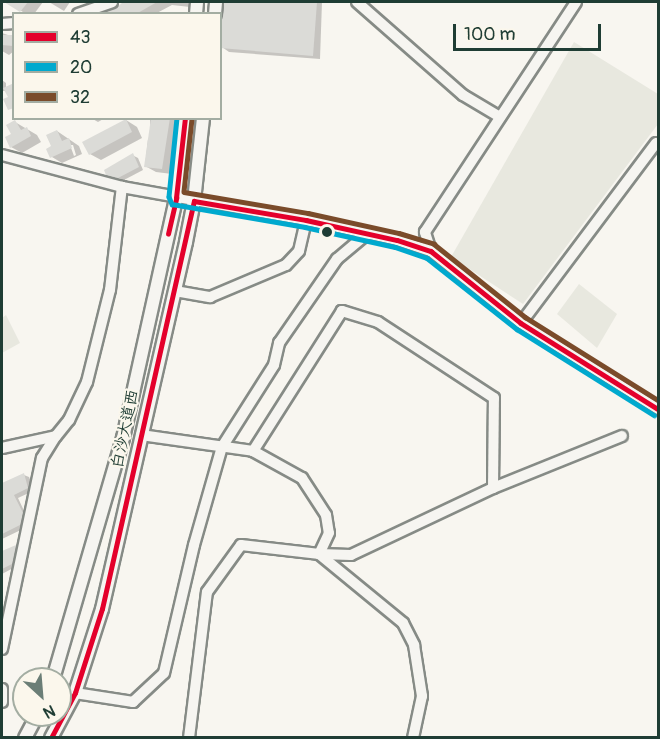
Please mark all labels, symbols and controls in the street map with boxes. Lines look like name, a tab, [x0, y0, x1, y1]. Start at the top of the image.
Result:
legend	[12, 12, 222, 120]
scale bar	[456, 12, 604, 50]
text: 100 m	[464, 23, 516, 46]
text: 43	[70, 26, 90, 49]
text: 20	[70, 56, 92, 79]
text: 32	[70, 86, 90, 109]
unlabelled marker	[321, 226, 333, 238]
street label: 白沙大道西	[107, 388, 143, 470]
north arrow	[12, 667, 72, 727]
text: N	[40, 700, 58, 723]

